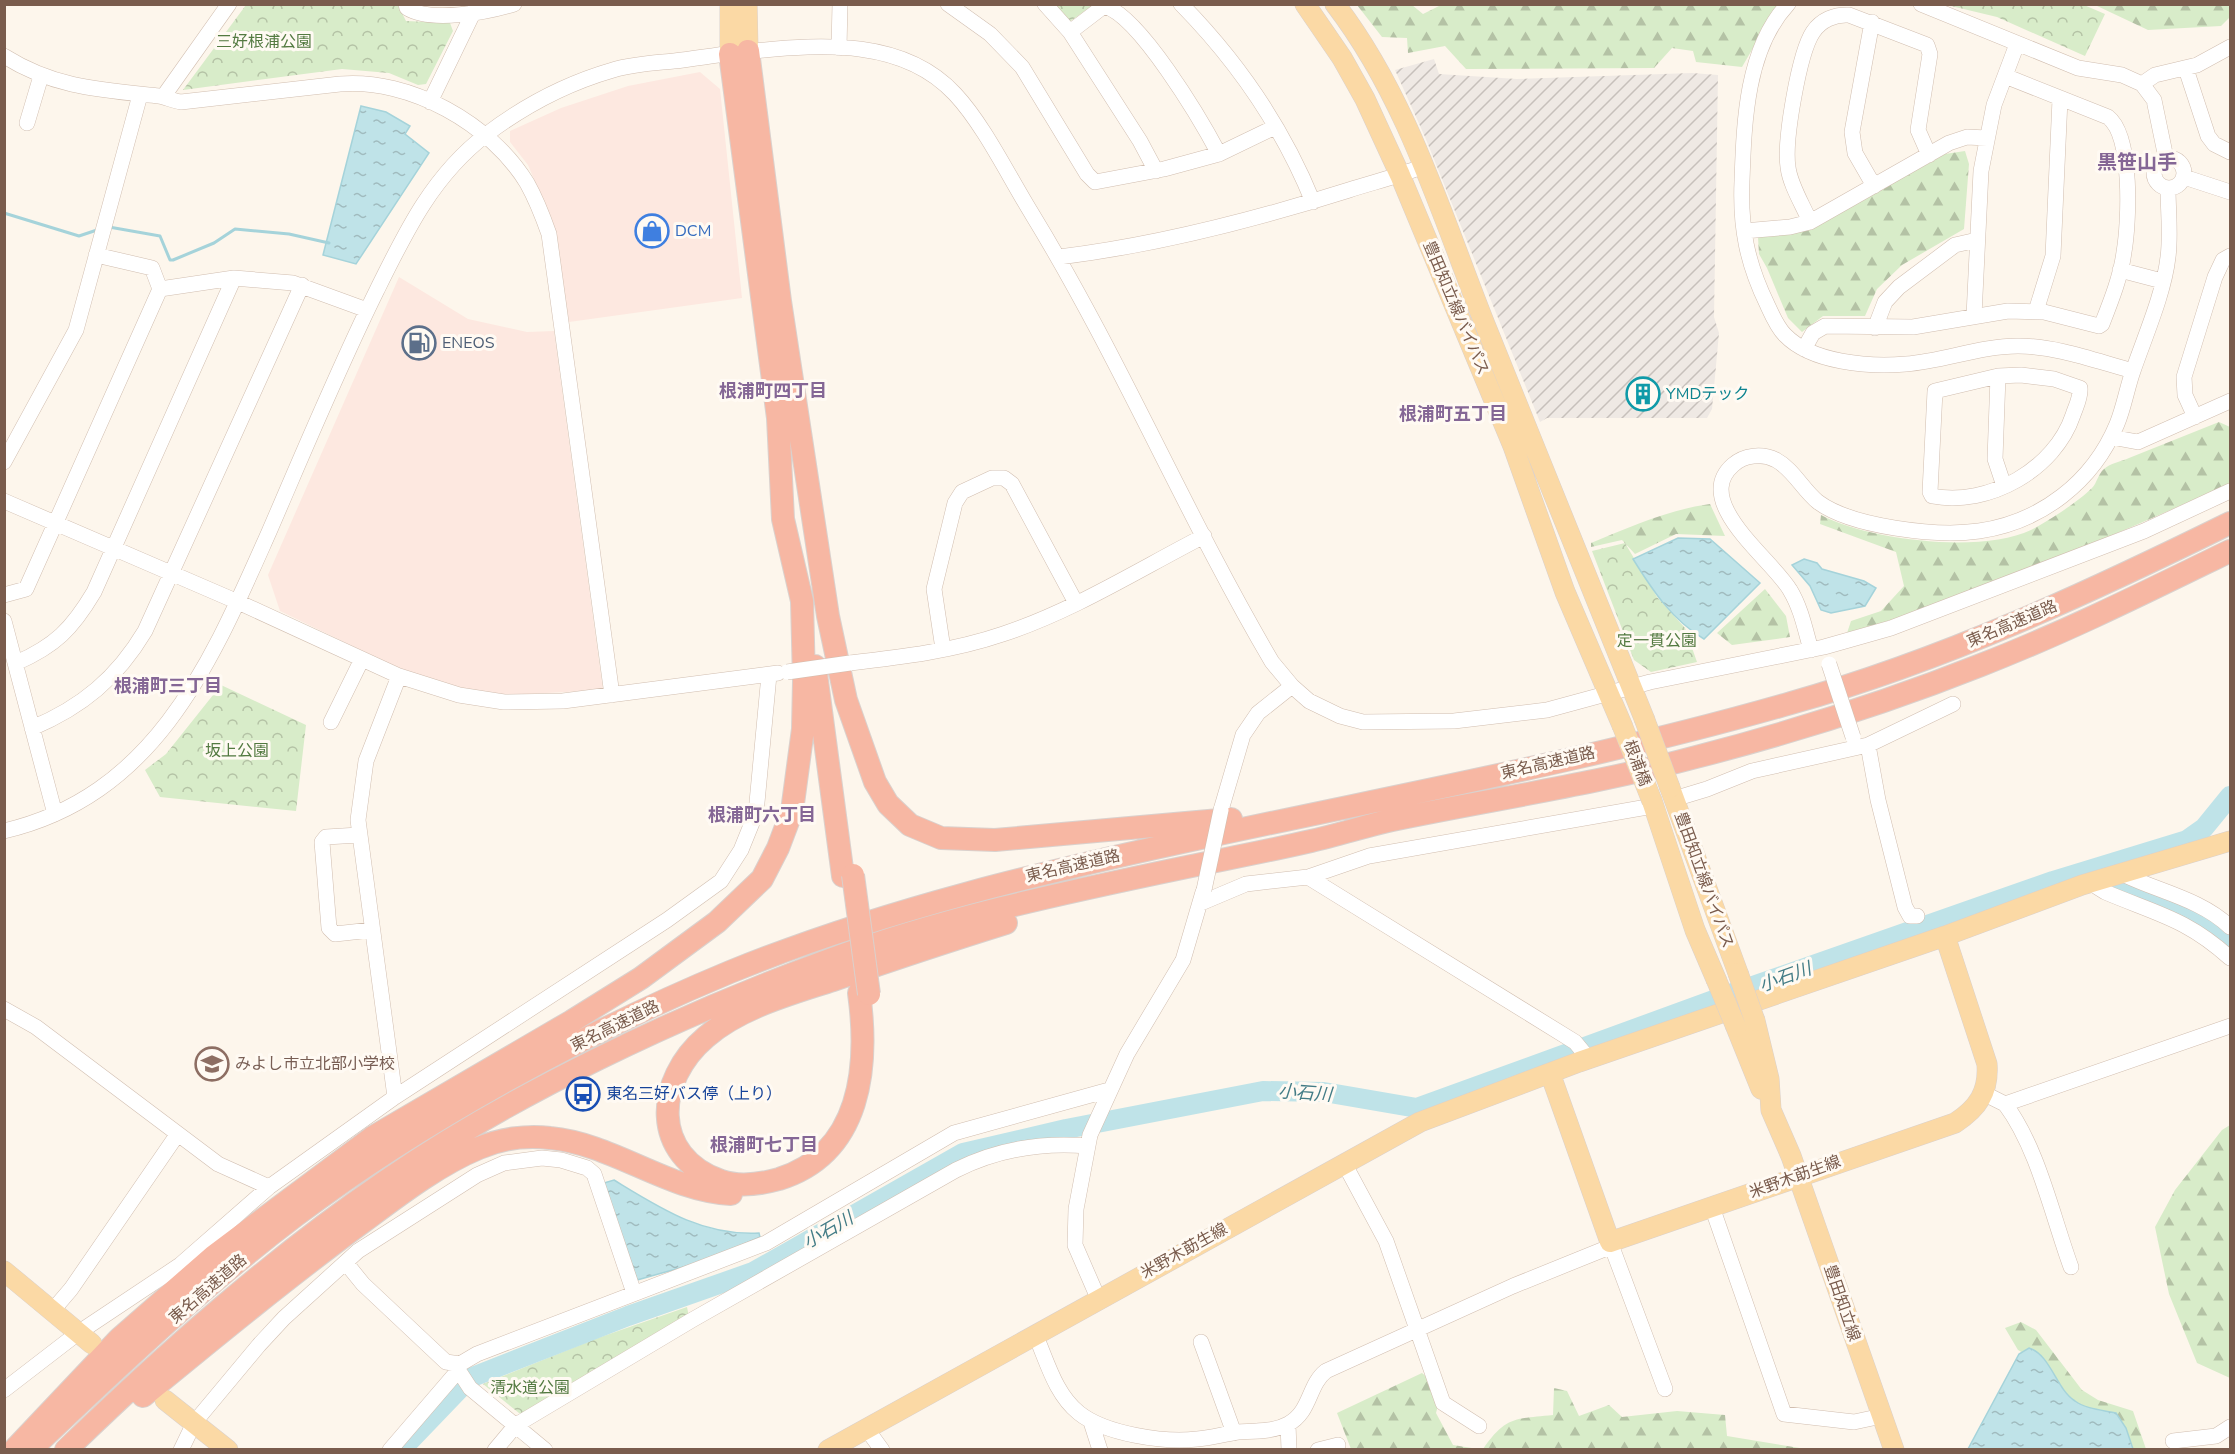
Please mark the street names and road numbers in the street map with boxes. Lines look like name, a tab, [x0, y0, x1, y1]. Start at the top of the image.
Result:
street label: 豊田知立線バイパス	[1418, 238, 1494, 378]
street label: 東名高速道路	[1964, 595, 2060, 653]
street label: 根浦橋	[1618, 737, 1656, 789]
street label: 東名高速道路	[1499, 741, 1597, 785]
street label: 豊田知立線バイパス	[1669, 809, 1739, 951]
street label: 東名高速道路	[1024, 844, 1122, 888]
street label: 東名高速道路	[567, 995, 663, 1057]
street label: 米野木莇生線	[1746, 1150, 1844, 1204]
street label: 米野木莇生線	[1137, 1218, 1231, 1284]
street label: 東名高速道路	[165, 1249, 251, 1329]
street label: 豊田知立線	[1819, 1262, 1865, 1344]

